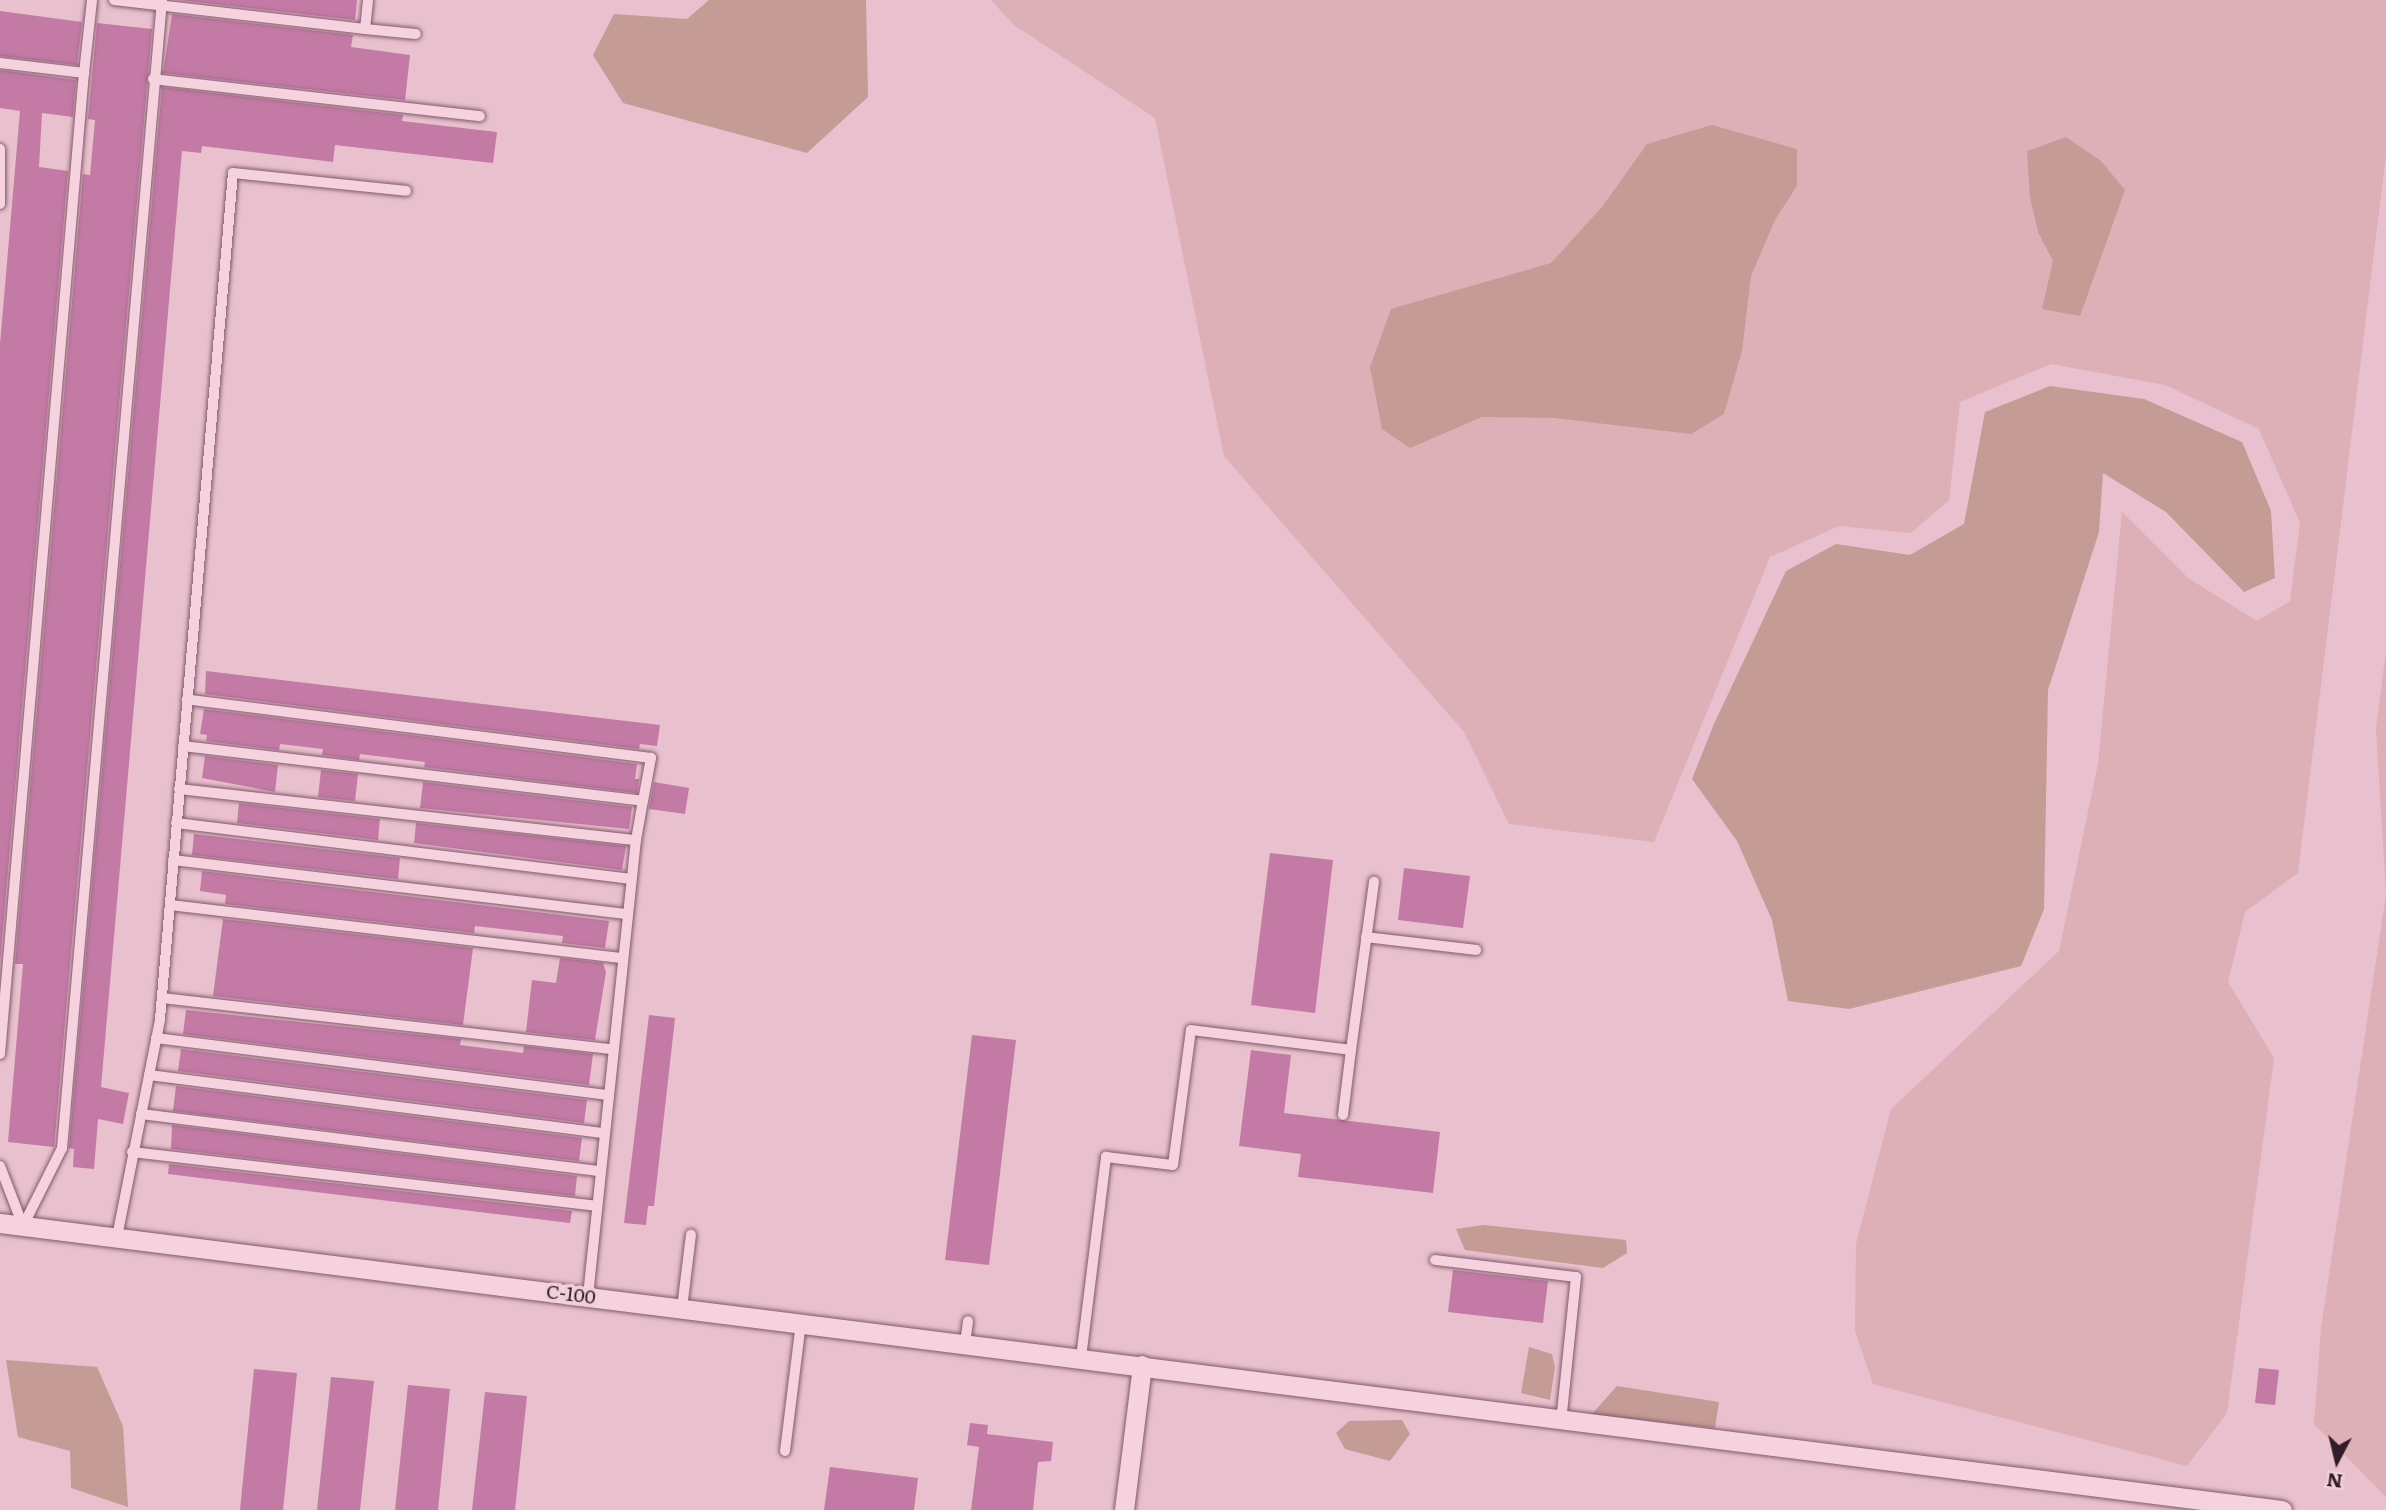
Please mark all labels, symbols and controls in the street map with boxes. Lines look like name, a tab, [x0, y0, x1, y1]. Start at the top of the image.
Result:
street label: С-100	[545, 1280, 597, 1308]
north arrow	[2302, 1426, 2372, 1496]
text: N	[2325, 1467, 2344, 1497]

